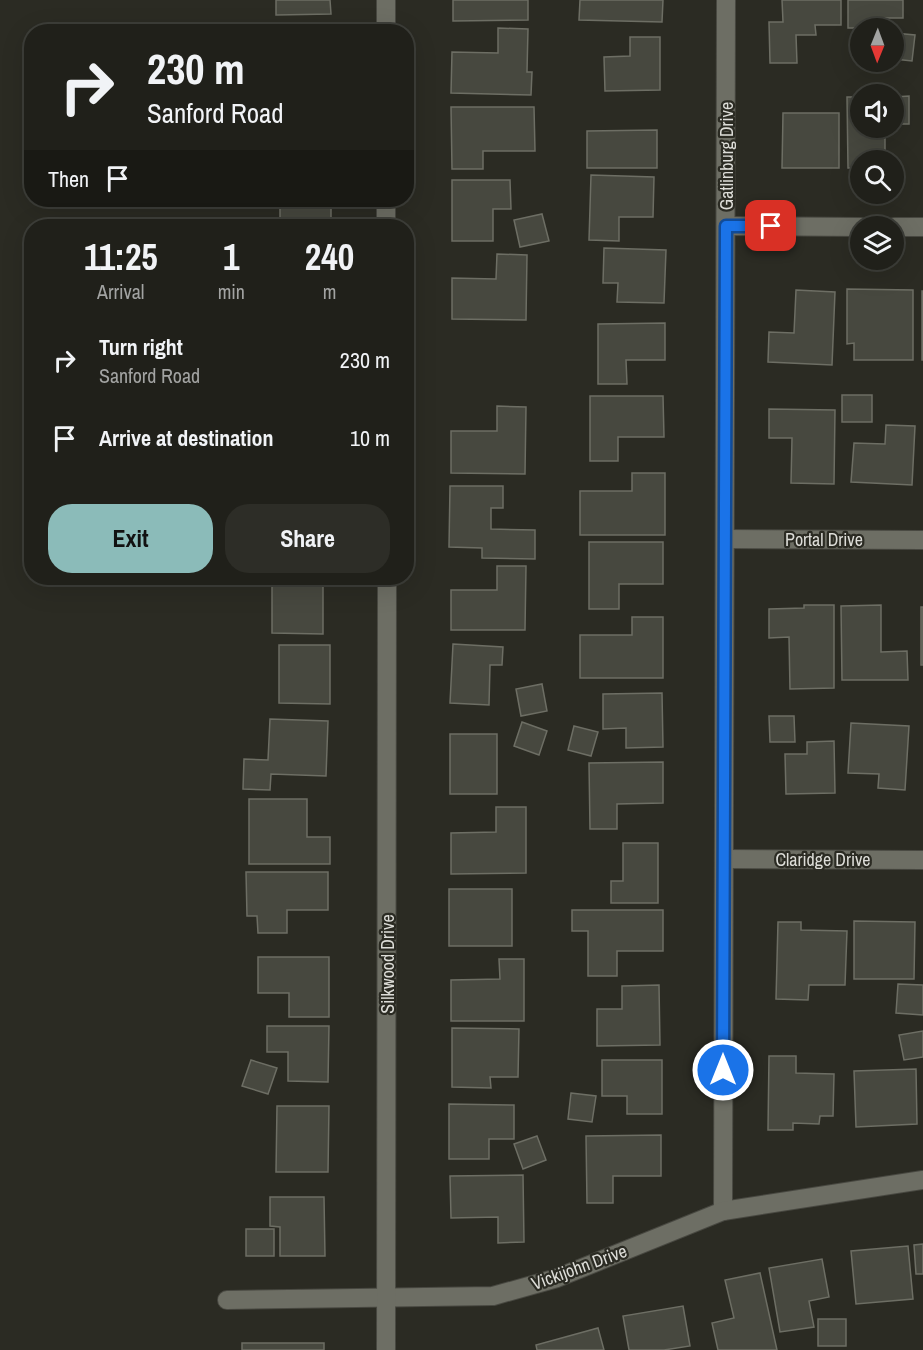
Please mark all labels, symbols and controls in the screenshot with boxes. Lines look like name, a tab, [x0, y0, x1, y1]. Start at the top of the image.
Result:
north arrow	[850, 18, 904, 72]
map controls	[850, 18, 904, 270]
text: 230 m	[147, 41, 245, 97]
icon: right	[48, 48, 126, 126]
button: sound	[850, 84, 904, 138]
text: Sanford Road	[147, 95, 284, 131]
street label: Gatlinburg Drive	[714, 102, 739, 210]
button: search	[850, 150, 904, 204]
icon: arrive	[101, 162, 134, 195]
text: Then	[48, 164, 89, 194]
pin	[745, 200, 796, 251]
icon: arrive	[754, 209, 787, 242]
button: layers	[850, 216, 904, 270]
text: 11:25	[84, 233, 158, 281]
text: 1	[223, 233, 240, 281]
text: 240	[305, 233, 354, 281]
text: Arrival	[97, 278, 145, 305]
text: min	[218, 278, 245, 305]
text: m	[323, 278, 336, 305]
text: Turn right	[99, 332, 183, 362]
icon: right	[48, 344, 81, 377]
text: 230 m	[340, 345, 390, 375]
text: Sanford Road	[99, 362, 200, 389]
icon: arrive	[48, 422, 81, 455]
text: Arrive at destination	[99, 423, 273, 453]
text: 10 m	[350, 423, 390, 453]
button: Exit	[48, 504, 213, 573]
button: Share	[225, 504, 390, 573]
street label: Portal Drive	[785, 527, 863, 552]
street label: Claridge Drive	[775, 847, 871, 872]
street label: Silkwood Drive	[375, 914, 400, 1014]
position arrow	[691, 1038, 755, 1102]
street label: Vickijohn Drive	[528, 1238, 630, 1296]

